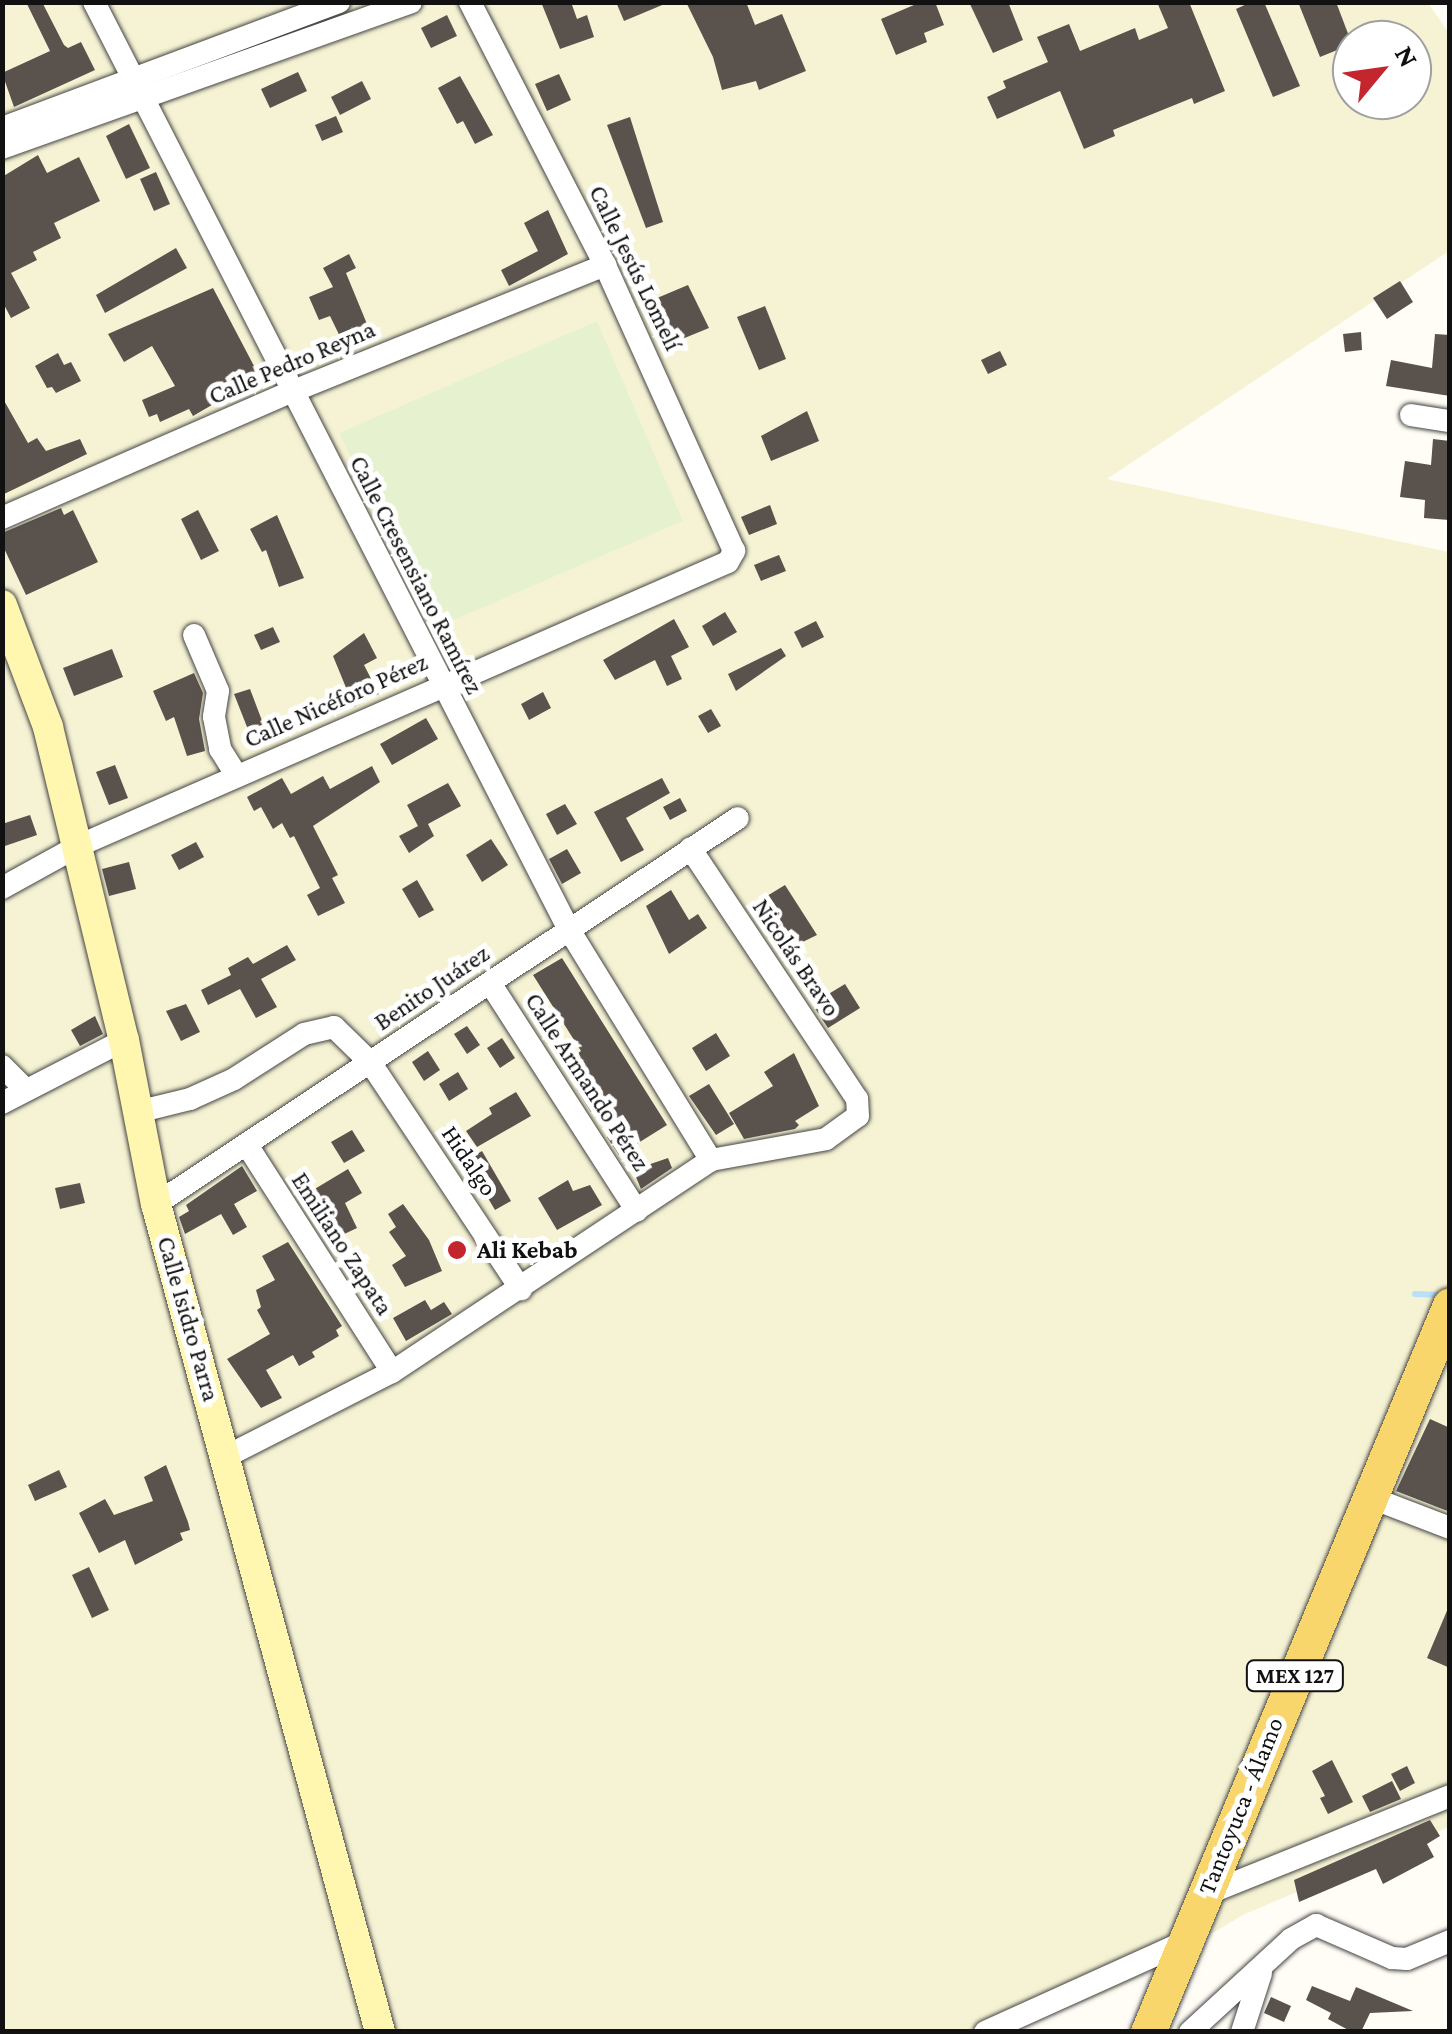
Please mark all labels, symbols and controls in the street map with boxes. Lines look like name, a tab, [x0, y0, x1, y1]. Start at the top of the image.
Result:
north arrow	[1332, 20, 1432, 120]
text: N	[1389, 40, 1425, 72]
street label: Calle Jesús Lomelí	[582, 181, 688, 355]
street label: Calle Pedro Reyna	[204, 314, 380, 412]
street label: Calle Cresensiano Ramírez	[343, 451, 489, 699]
street label: Calle Nicéforo Pérez	[240, 647, 432, 755]
street label: Nicolás Bravo	[746, 893, 846, 1023]
street label: Benito Juárez	[369, 939, 495, 1037]
street label: Calle Armando Pérez	[518, 987, 656, 1177]
street label: Hidalgo	[435, 1120, 503, 1202]
street label: Emiliano Zapata	[285, 1167, 399, 1321]
street label: Calle Isidro Parra	[150, 1233, 226, 1405]
place label: Ali Kebab	[477, 1235, 578, 1265]
marker: Ali Kebab	[446, 1239, 468, 1261]
road number: MEX 127	[1245, 1659, 1345, 1693]
street label: Tantoyuca - Álamo	[1192, 1713, 1290, 1899]

